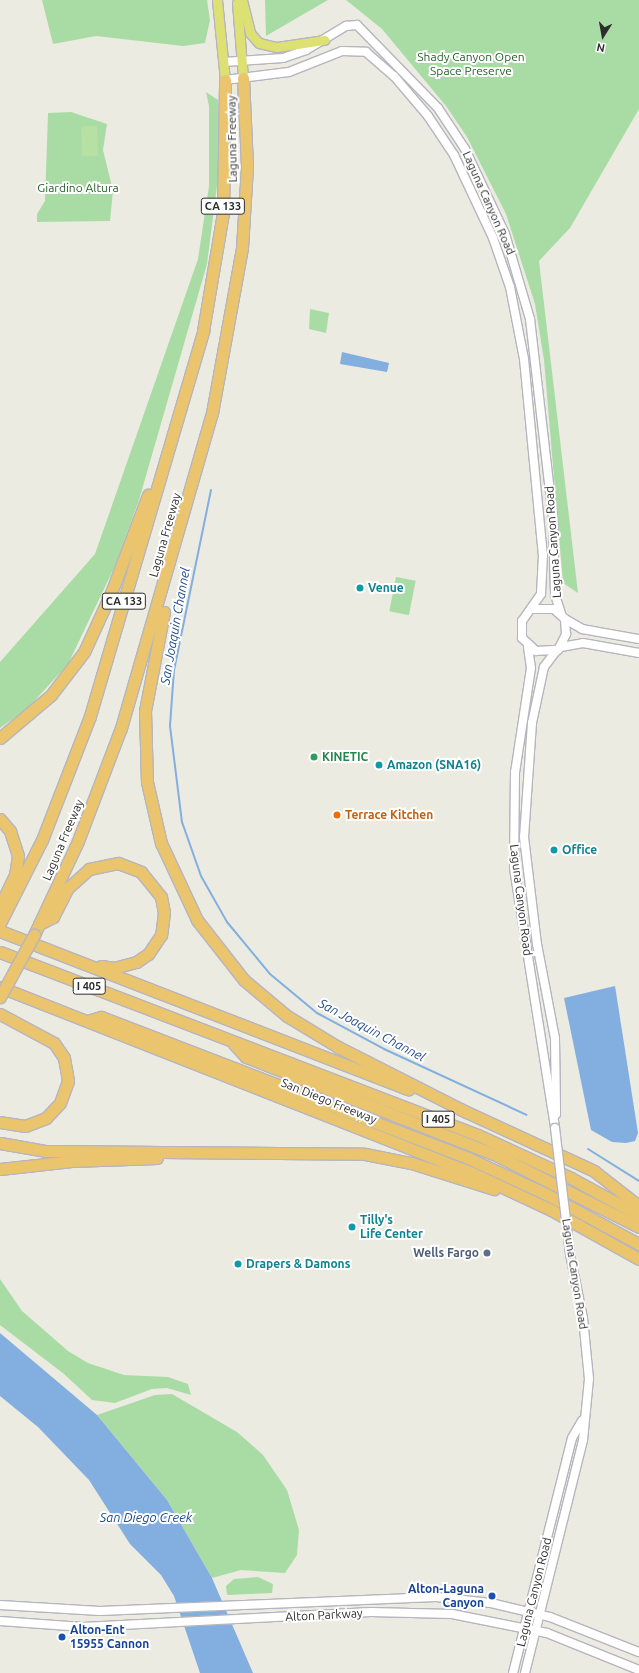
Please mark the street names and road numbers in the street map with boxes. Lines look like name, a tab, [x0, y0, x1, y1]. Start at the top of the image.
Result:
street label: Laguna Freeway	[224, 95, 240, 183]
street label: Laguna Canyon Road	[460, 149, 518, 257]
road number: CA 133	[200, 197, 246, 215]
street label: Laguna Canyon Road	[542, 486, 564, 598]
street label: Laguna Freeway	[146, 491, 184, 579]
road number: CA 133	[101, 592, 147, 610]
street label: Laguna Freeway	[39, 797, 87, 883]
street label: Laguna Canyon Road	[507, 843, 535, 957]
road number: I 405	[72, 977, 106, 995]
street label: San Diego Freeway	[279, 1075, 379, 1127]
road number: I 405	[421, 1110, 455, 1128]
street label: Laguna Canyon Road	[559, 1217, 591, 1331]
street label: Laguna Canyon Road	[513, 1536, 555, 1648]
street label: Alton Parkway	[285, 1606, 363, 1624]

